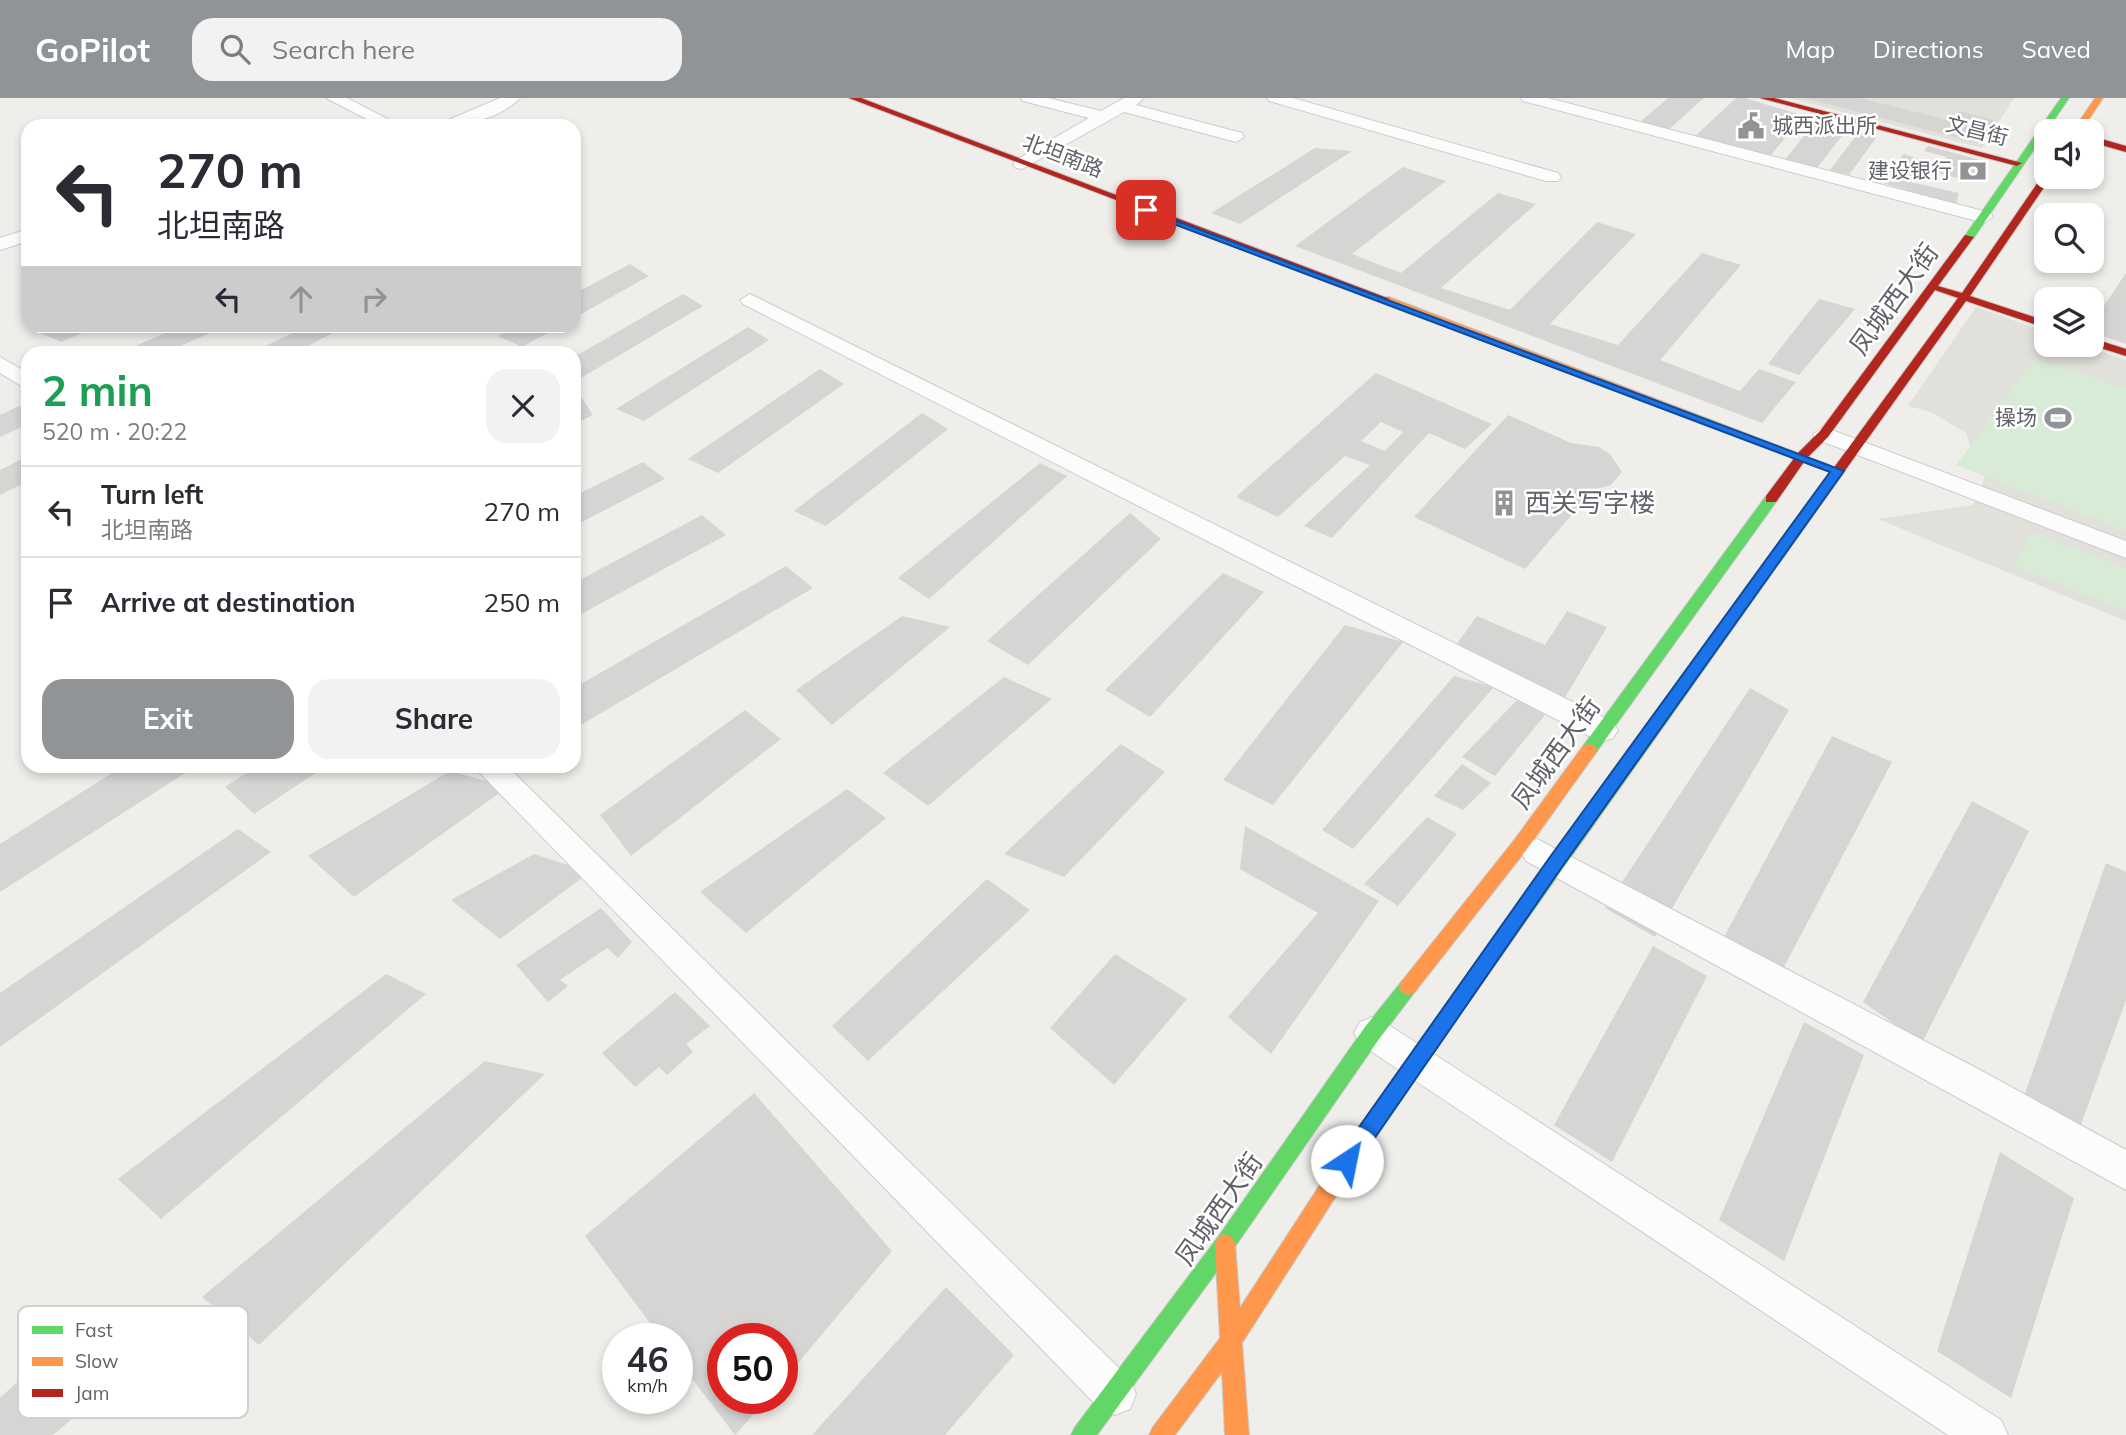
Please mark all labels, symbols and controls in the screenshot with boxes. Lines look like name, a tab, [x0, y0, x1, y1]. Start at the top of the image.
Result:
search box	[192, 18, 682, 81]
text: GoPilot	[35, 29, 150, 70]
icon: search	[216, 30, 254, 68]
text: Search here	[272, 33, 415, 66]
text: Map	[1785, 34, 1835, 64]
text: Directions	[1873, 34, 1984, 64]
text: Saved	[2022, 34, 2091, 64]
street label: 文昌街	[1944, 110, 2011, 150]
public building icon: 城西派出所	[1736, 111, 1766, 141]
place label: 城西派出所	[1772, 112, 1877, 138]
map controls	[2034, 119, 2104, 357]
button: sound	[2034, 119, 2104, 189]
street label: 北坦南路	[1019, 128, 1107, 182]
text: 270 m	[157, 139, 303, 200]
icon: left	[42, 147, 133, 238]
bank icon: 建设银行	[1958, 156, 1988, 186]
place label: 建设银行	[1868, 157, 1952, 183]
pin	[1116, 180, 1176, 240]
icon: arrive	[1127, 191, 1165, 229]
button: search	[2034, 203, 2104, 273]
text: 北坦南路	[157, 205, 285, 245]
street label: 凤城西大街	[1842, 236, 1945, 361]
icon: left	[209, 280, 247, 318]
icon: ahead	[282, 280, 320, 318]
icon: right	[355, 280, 393, 318]
button: layers	[2034, 287, 2104, 357]
text: 2 min	[42, 364, 153, 417]
button: close	[486, 369, 560, 443]
sports icon: 操场	[2043, 403, 2073, 433]
place label: 操场	[1995, 404, 2037, 430]
text: 520 m · 20:22	[42, 417, 187, 446]
text: Turn left	[101, 478, 203, 511]
place label: 西关写字楼	[1525, 486, 1655, 519]
building icon: 西关写字楼	[1489, 488, 1519, 518]
icon: left	[42, 493, 80, 531]
text: 270 m	[484, 495, 560, 528]
text: 北坦南路	[101, 515, 193, 544]
icon: arrive	[42, 584, 80, 622]
text: Arrive at destination	[101, 586, 356, 619]
text: 250 m	[484, 586, 560, 619]
button: Exit	[42, 679, 294, 759]
button: Share	[308, 679, 560, 759]
street label: 凤城西大街	[1504, 690, 1607, 815]
position arrow	[1310, 1124, 1384, 1198]
street label: 凤城西大街	[1168, 1146, 1269, 1271]
legend	[18, 1306, 248, 1418]
text: Fast	[75, 1318, 113, 1342]
speed limit sign: 50	[707, 1323, 798, 1414]
text: 46	[626, 1337, 669, 1381]
text: Slow	[75, 1349, 119, 1373]
text: km/h	[627, 1374, 668, 1397]
text: Jam	[75, 1381, 109, 1405]

